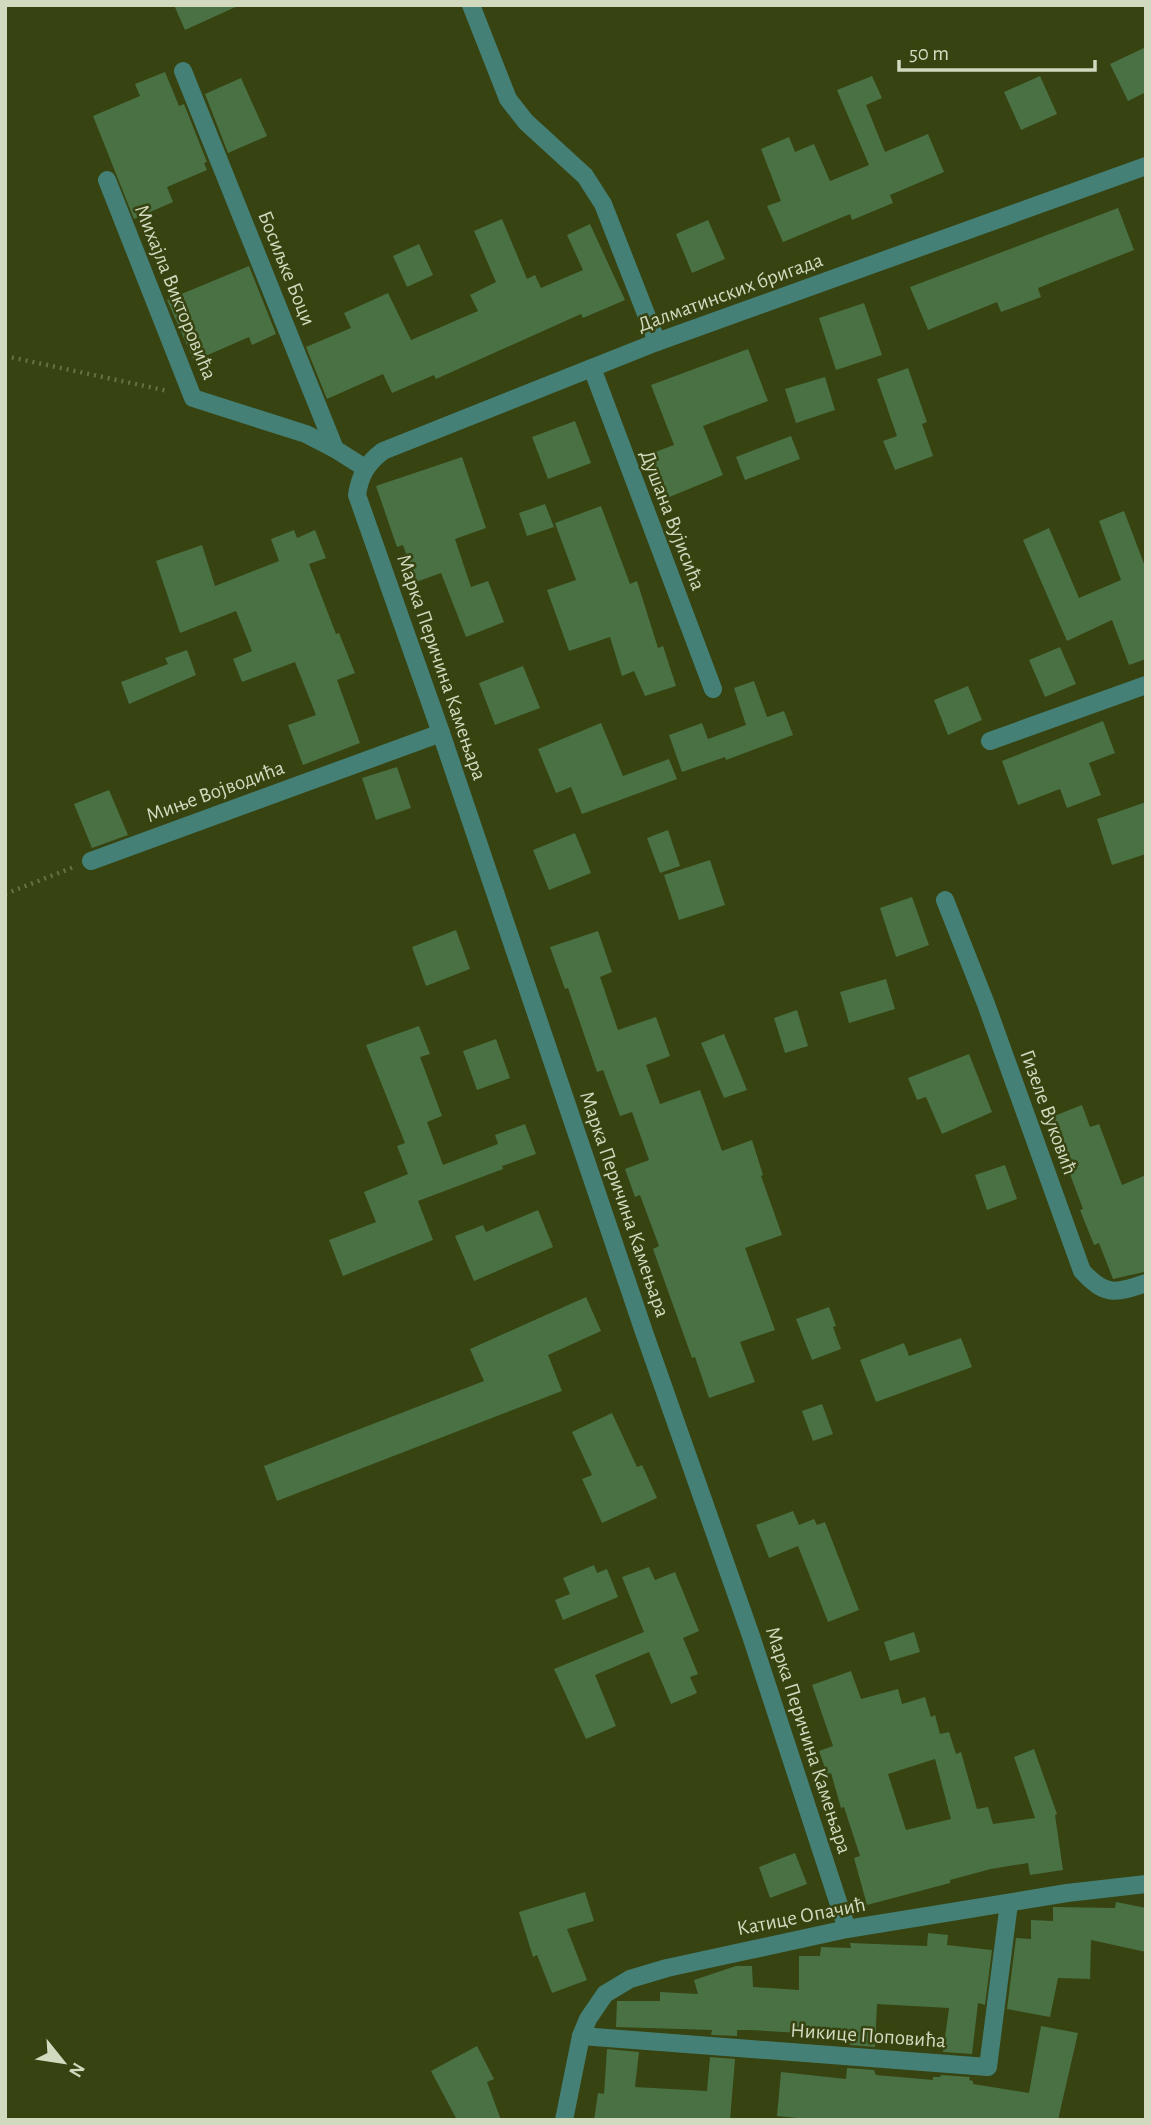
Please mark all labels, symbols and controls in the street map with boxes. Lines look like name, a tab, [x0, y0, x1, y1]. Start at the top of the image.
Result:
scale bar	[899, 28, 1095, 72]
text: 50 m	[909, 43, 949, 64]
street label: Михајла Викторовића	[131, 202, 220, 383]
street label: Босиљке Боци	[254, 208, 319, 329]
street label: Далматинских бригада	[635, 249, 826, 336]
street label: Душана Вујисића	[636, 447, 709, 594]
street label: Марка Перичина Камењара	[393, 551, 490, 783]
street label: Миње Војводића	[143, 757, 287, 826]
street label: Гизеле Вуковић	[1016, 1047, 1081, 1177]
street label: Марка Перичина Камењара	[576, 1088, 673, 1320]
street label: Марка Перичина Камењара	[762, 1624, 855, 1857]
street label: Катице Опачић	[735, 1894, 867, 1939]
street label: Никице Поповића	[789, 2020, 947, 2051]
north arrow	[28, 2027, 98, 2097]
text: N	[65, 2059, 88, 2080]

